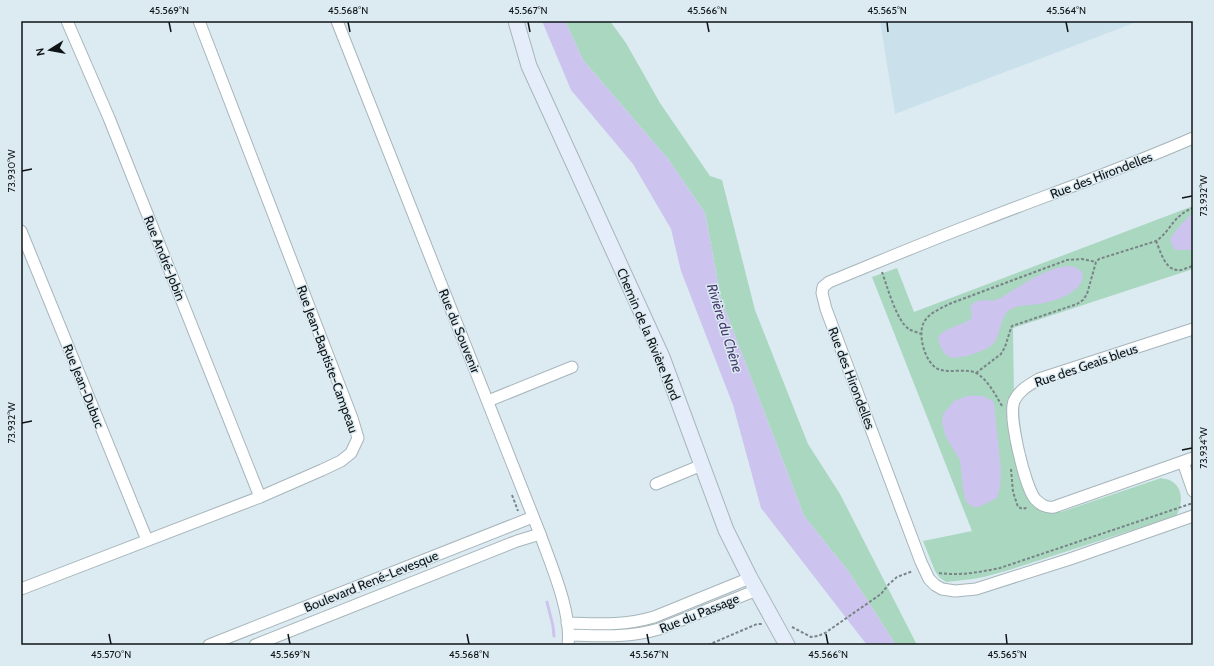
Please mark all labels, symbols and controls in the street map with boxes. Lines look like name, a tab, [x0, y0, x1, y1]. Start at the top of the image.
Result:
text: 45.569°N	[149, 4, 189, 17]
text: 45.568°N	[328, 4, 368, 17]
text: 45.567°N	[508, 4, 548, 17]
text: 45.566°N	[687, 4, 727, 17]
text: 45.565°N	[867, 4, 907, 17]
text: 45.564°N	[1046, 4, 1086, 17]
north arrow	[30, 30, 70, 70]
text: N	[33, 47, 48, 57]
street label: Rue des Hirondelles	[1048, 148, 1155, 202]
text: 73.930°W	[5, 149, 18, 192]
text: 73.932°W	[1197, 175, 1210, 217]
street label: Rue André-Jobin	[141, 213, 189, 303]
street label: Chemin de la Rivière Nord	[614, 265, 684, 403]
water label: Rivière du Chêne	[703, 281, 747, 375]
street label: Rue Jean-Baptiste-Campeau	[294, 283, 362, 435]
street label: Rue du Souvenir	[436, 286, 485, 376]
street label: Rue des Hirondelles	[825, 325, 879, 432]
street label: Rue des Geais bleus	[1032, 340, 1140, 390]
street label: Rue Jean-Dubuc	[60, 342, 108, 430]
text: 73.932°W	[5, 402, 18, 444]
text: 73.934°W	[1197, 427, 1210, 469]
street label: Boulevard René-Levesque	[301, 547, 441, 615]
street label: Rue du Passage	[657, 590, 742, 636]
text: 45.570°N	[91, 648, 131, 661]
text: 45.569°N	[270, 648, 310, 661]
text: 45.568°N	[449, 648, 489, 661]
text: 45.567°N	[629, 648, 669, 661]
text: 45.566°N	[808, 648, 848, 661]
text: 45.565°N	[987, 648, 1027, 661]

